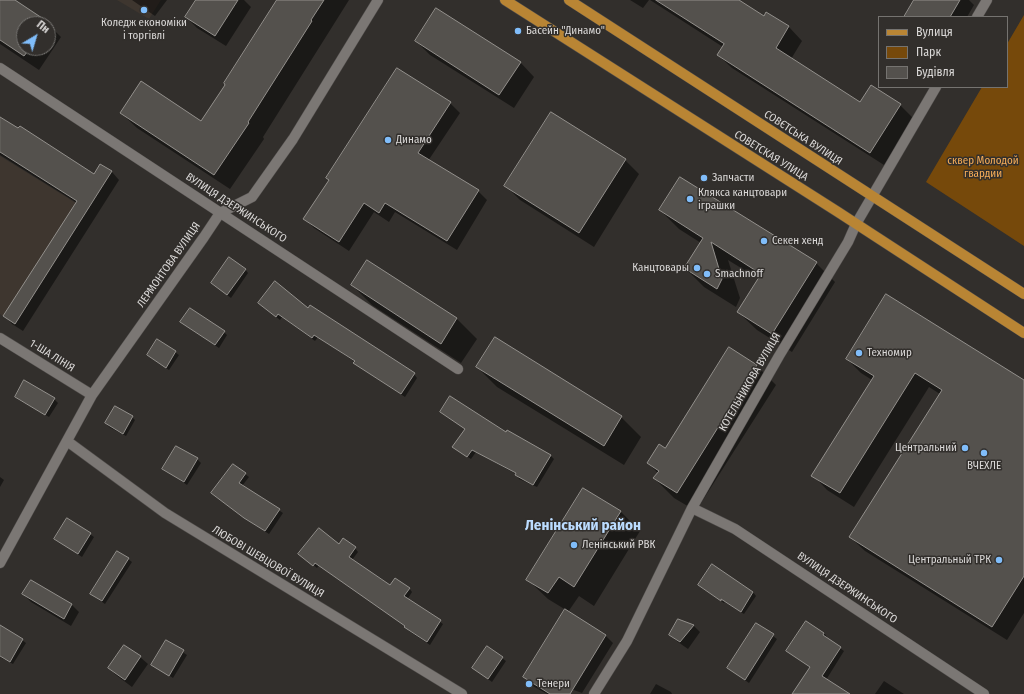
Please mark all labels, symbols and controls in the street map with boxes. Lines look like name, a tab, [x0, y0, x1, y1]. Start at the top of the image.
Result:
marker: Коледж економіки і торгівлі	[139, 5, 149, 15]
north arrow	[16, 16, 56, 56]
place label: Коледж економіки і торгівлі	[101, 16, 187, 42]
legend	[878, 16, 1008, 88]
text: Пн	[34, 18, 52, 36]
place label: Басейн "Динамо"	[526, 24, 605, 38]
text: Вулиця	[916, 25, 953, 39]
marker: Басейн "Динамо"	[513, 26, 523, 36]
text: Парк	[916, 45, 941, 59]
text: Будівля	[916, 65, 955, 79]
street label: СОВЄТСЬКА ВУЛИЦЯ	[761, 108, 845, 168]
street label: СОВЕТСКАЯ УЛИЦА	[732, 128, 810, 184]
place label: Динамо	[396, 133, 432, 147]
marker: Динамо	[383, 135, 393, 145]
park label: сквер Молодой гвардии	[947, 154, 1019, 180]
street label: ВУЛИЦЯ ДЗЕРЖИНСЬКОГО	[183, 170, 289, 246]
place label: Запчасти	[712, 171, 754, 185]
marker: Запчасти	[699, 173, 709, 183]
place label: Клякса канцтовари іграшки	[698, 186, 787, 212]
marker: Клякса канцтовари іграшки	[685, 194, 695, 204]
street label: ЛЕРМОНТОВА ВУЛИЦЯ	[135, 220, 203, 310]
place label: Секен хенд	[772, 234, 823, 248]
marker: Секен хенд	[759, 236, 769, 246]
place label: Канцтовары	[632, 261, 689, 275]
marker: Канцтовары	[692, 263, 702, 273]
place label: Smachnoff	[715, 267, 763, 281]
marker: Smachnoff	[702, 269, 712, 279]
street label: КОТЕЛЬНИКОВА ВУЛИЦЯ	[716, 330, 784, 434]
street label: 1-ША ЛІНІЯ	[27, 337, 77, 375]
place label: Техномир	[867, 346, 912, 360]
marker: Техномир	[854, 348, 864, 358]
place label: Центральний	[895, 441, 957, 455]
marker: Центральний	[960, 443, 970, 453]
marker: ВЧЕХЛЕ	[979, 448, 989, 458]
place label: ВЧЕХЛЕ	[967, 459, 1001, 473]
district label: Ленінський район	[525, 517, 641, 535]
street label: ЛЮБОВІ ШЕВЦОВОЇ ВУЛИЦЯ	[210, 523, 326, 601]
place label: Ленінський РВК	[582, 538, 655, 552]
marker: Ленінський РВК	[569, 540, 579, 550]
street label: ВУЛИЦЯ ДЗЕРЖИНСЬКОГО	[794, 550, 900, 626]
place label: Центральный ТРК	[908, 553, 991, 567]
marker: Центральный ТРК	[994, 555, 1004, 565]
place label: Тенери	[537, 677, 570, 691]
marker: Тенери	[524, 679, 534, 689]

